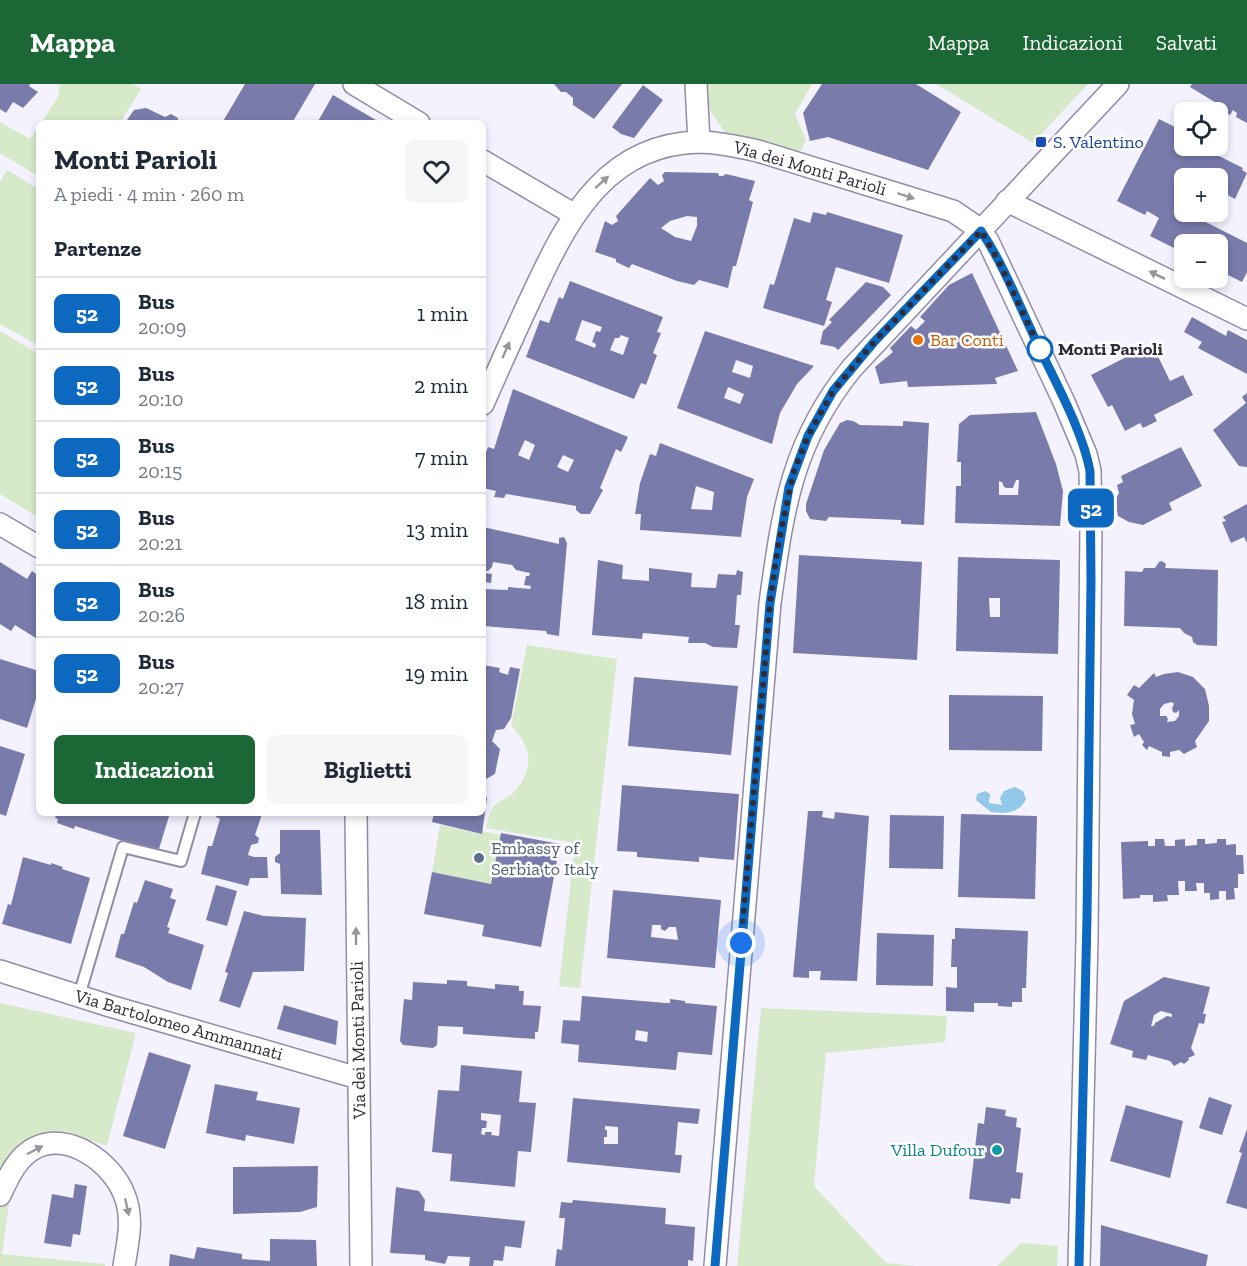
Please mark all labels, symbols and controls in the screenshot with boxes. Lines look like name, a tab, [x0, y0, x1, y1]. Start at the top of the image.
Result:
text: Mappa	[30, 26, 115, 59]
text: Mappa	[928, 30, 989, 55]
text: Indicazioni	[1022, 30, 1123, 55]
text: Salvati	[1156, 30, 1217, 55]
map controls	[1174, 102, 1228, 288]
button: locate	[1174, 102, 1228, 156]
place label: S. Valentino	[1053, 131, 1144, 153]
street label: Via dei Monti Parioli	[730, 135, 889, 200]
marker: S. Valentino	[1034, 135, 1048, 149]
button: heart	[405, 140, 468, 203]
text: Monti Parioli	[54, 143, 217, 176]
button: +	[1174, 168, 1228, 222]
one-way arrow	[595, 175, 610, 189]
text: A piedi · 4 min · 260 m	[54, 182, 244, 206]
one-way arrow	[897, 192, 915, 201]
button: −	[1174, 234, 1228, 288]
text: Partenze	[54, 235, 141, 262]
one-way arrow	[1148, 270, 1165, 280]
text: Bus	[138, 288, 175, 315]
text: 1 min	[417, 300, 468, 327]
text: 52	[76, 301, 98, 326]
text: 20:09	[138, 315, 186, 339]
place label: Bar Conti	[930, 329, 1004, 351]
marker: Bar Conti	[911, 333, 925, 347]
marker: Monti Parioli	[1027, 336, 1053, 362]
place label: Monti Parioli	[1058, 338, 1163, 360]
one-way arrow	[502, 342, 511, 359]
text: Bus	[138, 360, 175, 387]
text: 2 min	[414, 372, 468, 399]
text: 52	[76, 373, 98, 398]
text: 20:10	[138, 387, 184, 411]
text: Bus	[138, 432, 175, 459]
text: 7 min	[415, 444, 468, 471]
text: 52	[76, 445, 98, 470]
text: 20:15	[138, 459, 182, 483]
line badge: 52	[1064, 488, 1118, 528]
text: 52	[1080, 496, 1102, 521]
text: Bus	[138, 504, 175, 531]
text: 13 min	[406, 516, 468, 543]
text: 52	[76, 517, 98, 542]
text: 20:21	[138, 531, 182, 555]
text: Bus	[138, 576, 175, 603]
text: 18 min	[405, 588, 468, 615]
text: 52	[76, 589, 98, 614]
text: 20:26	[138, 603, 185, 627]
text: Bus	[138, 648, 175, 675]
text: 19 min	[405, 660, 468, 687]
text: 52	[76, 661, 98, 686]
text: 20:27	[138, 675, 184, 699]
button: Indicazioni	[54, 735, 255, 804]
button: Biglietti	[267, 735, 468, 804]
place label: Embassy of Serbia to Italy	[491, 837, 599, 880]
marker: Embassy of Serbia to Italy	[472, 851, 486, 865]
one-way arrow	[352, 926, 361, 945]
your location	[726, 928, 756, 958]
street label: Via dei Monti Parioli	[346, 961, 370, 1120]
street label: Via Bartolomeo Ammannati	[71, 984, 286, 1065]
place label: Villa Dufour	[890, 1139, 985, 1161]
marker: Villa Dufour	[990, 1143, 1004, 1157]
one-way arrow	[27, 1145, 44, 1155]
one-way arrow	[123, 1198, 132, 1217]

